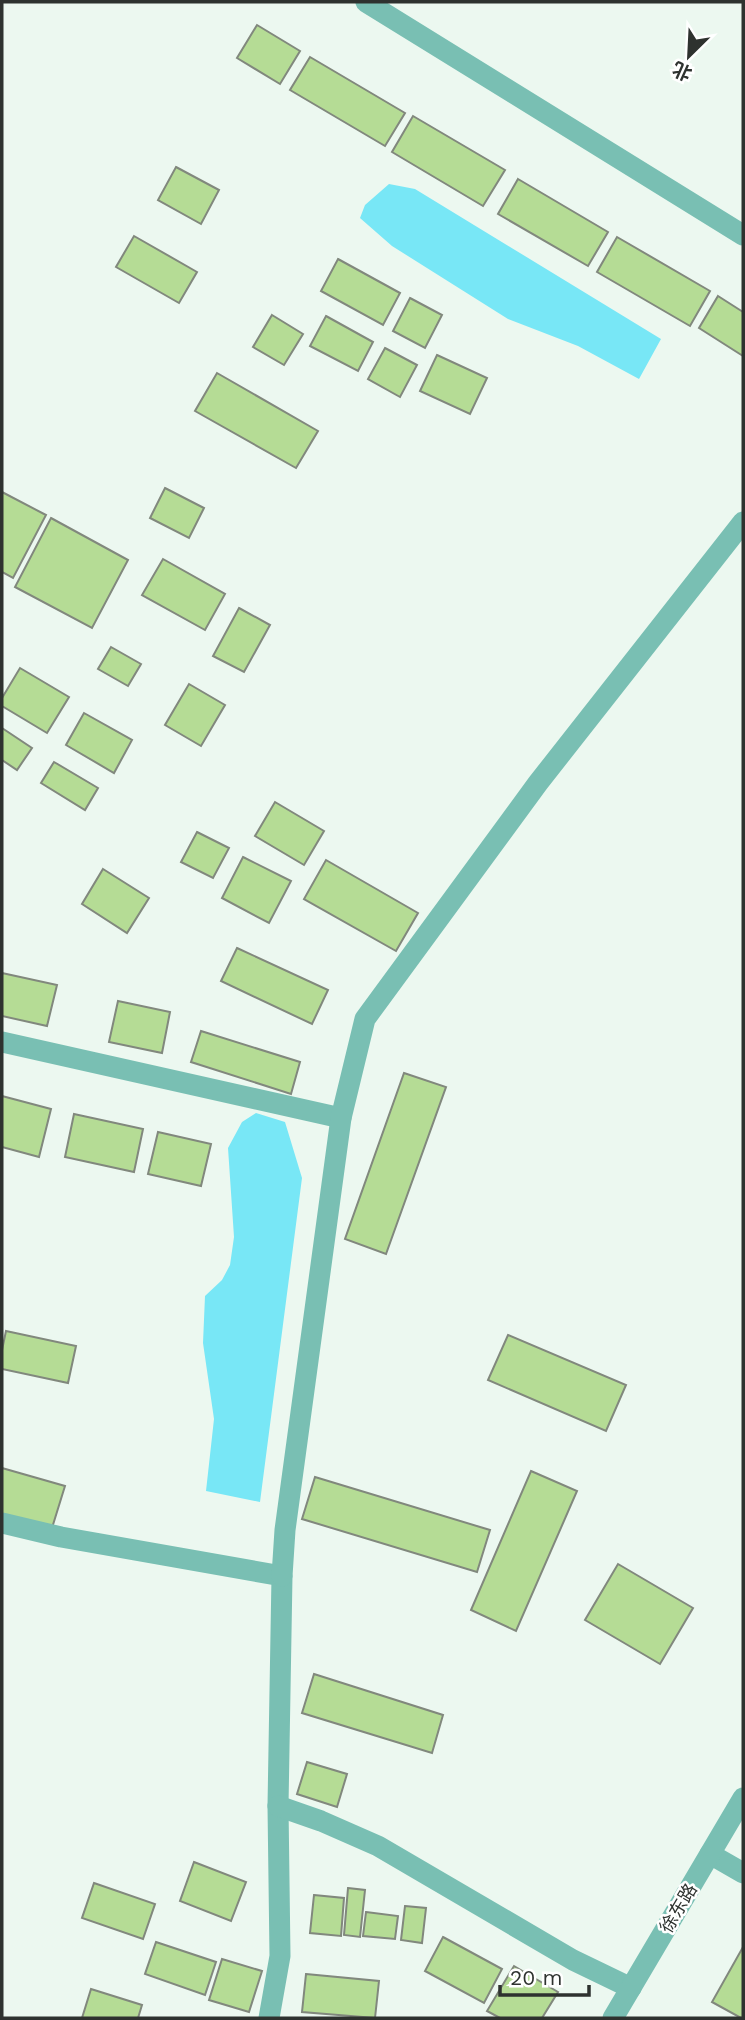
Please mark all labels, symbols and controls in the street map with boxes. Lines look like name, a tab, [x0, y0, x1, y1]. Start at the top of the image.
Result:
north arrow	[654, 21, 724, 91]
text: 北	[669, 57, 696, 85]
street label: 徐东路	[655, 1879, 701, 1937]
scale bar	[500, 1954, 589, 1998]
text: 20 m	[510, 1965, 562, 1990]

